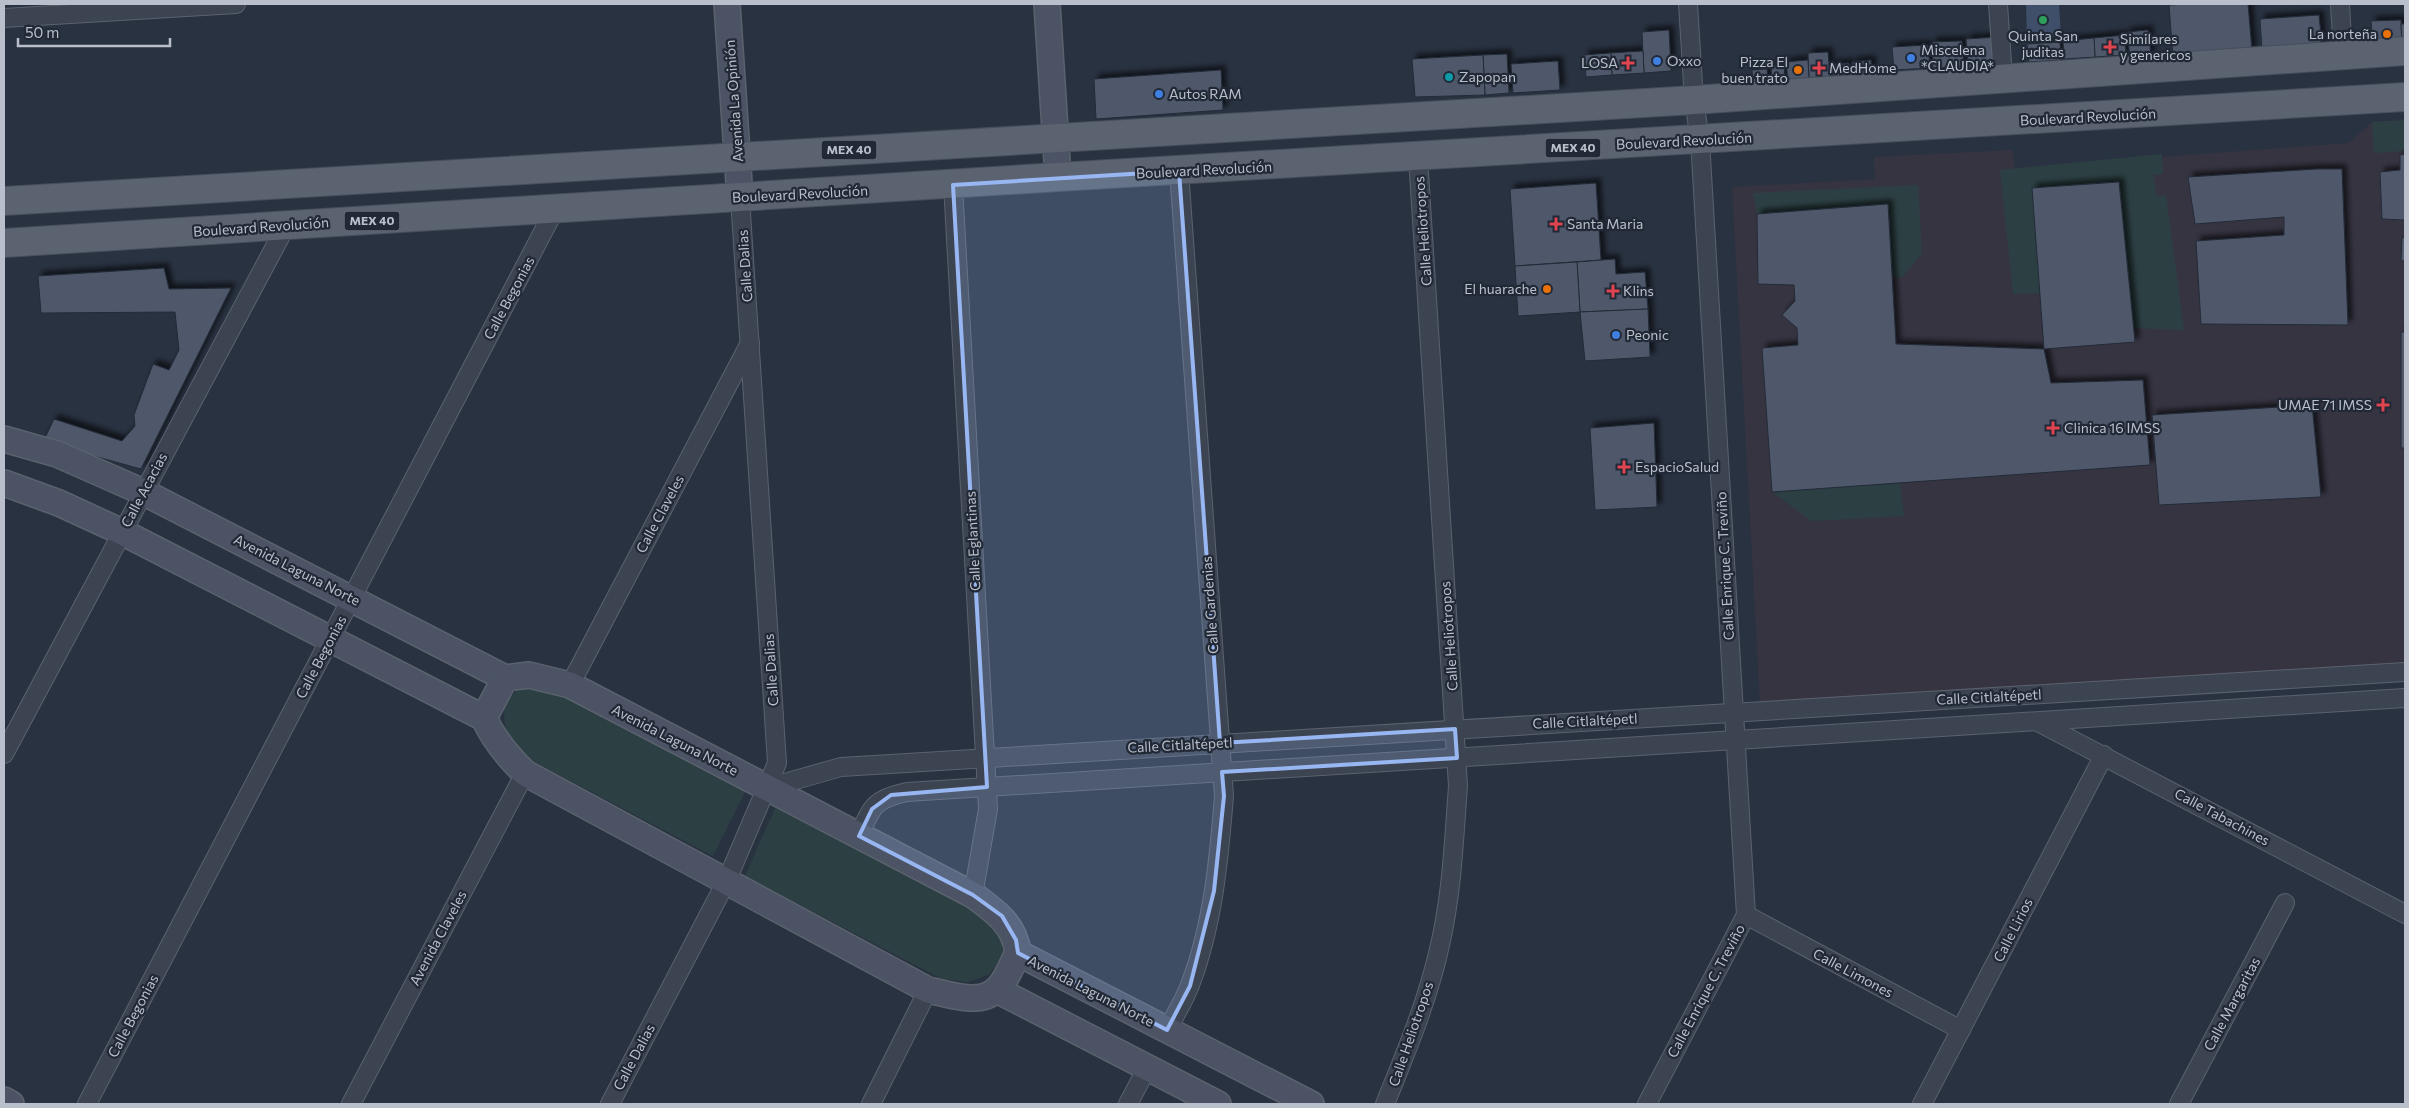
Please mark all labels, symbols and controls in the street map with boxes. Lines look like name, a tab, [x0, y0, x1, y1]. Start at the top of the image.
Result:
marker: Quinta San juditas	[2037, 14, 2049, 26]
scale bar	[18, 15, 170, 47]
text: 50 m	[25, 23, 59, 41]
place label: La norteña	[2309, 25, 2377, 42]
place label: Quinta San juditas	[2008, 27, 2078, 60]
marker: La norteña	[2381, 28, 2393, 40]
place label: Similares y genericos	[2120, 30, 2191, 63]
street label: Avenida La Opinión	[721, 39, 746, 163]
place label: Miscelena *CLAUDIA*	[1921, 41, 1994, 74]
marker: Similares y genericos	[2104, 41, 2116, 53]
place label: Oxxo	[1667, 52, 1701, 69]
marker: Miscelena *CLAUDIA*	[1905, 52, 1917, 64]
place label: Pizza El buen trato	[1721, 53, 1788, 86]
place label: LOSA	[1581, 54, 1618, 71]
marker: Oxxo	[1651, 55, 1663, 67]
marker: LOSA	[1622, 57, 1634, 69]
place label: MedHome	[1829, 59, 1896, 76]
marker: MedHome	[1813, 62, 1825, 74]
marker: Pizza El buen trato	[1792, 64, 1804, 76]
place label: Zapopan	[1459, 68, 1516, 85]
marker: Zapopan	[1443, 71, 1455, 83]
place label: Autos RAM	[1169, 85, 1242, 102]
marker: Autos RAM	[1153, 88, 1165, 100]
street label: Boulevard Revolución	[2020, 104, 2156, 129]
street label: Boulevard Revolución	[1616, 128, 1752, 153]
road number: MEX 40	[1546, 138, 1600, 158]
road number: MEX 40	[822, 140, 876, 160]
street label: Boulevard Revolución	[1136, 157, 1272, 182]
street label: Calle Heliotropos	[1410, 176, 1435, 286]
street label: Boulevard Revolución	[732, 181, 868, 206]
road number: MEX 40	[344, 212, 400, 230]
street label: Boulevard Revolución	[192, 213, 329, 240]
place label: Santa Maria	[1567, 215, 1643, 232]
marker: Santa Maria	[1549, 217, 1563, 231]
street label: Calle Dalias	[733, 229, 756, 303]
street label: Calle Begonias	[480, 253, 538, 342]
place label: El huarache	[1464, 280, 1537, 297]
place label: Klins	[1623, 282, 1654, 299]
marker: El huarache	[1541, 283, 1553, 295]
marker: Klins	[1607, 285, 1619, 297]
place label: Peonic	[1626, 326, 1669, 343]
marker: Peonic	[1610, 329, 1622, 341]
place label: UMAE 71 IMSS	[2278, 396, 2372, 413]
marker: UMAE 71 IMSS	[2376, 398, 2390, 412]
place label: Clinica 16 IMSS	[2064, 419, 2160, 436]
marker: Clinica 16 IMSS	[2046, 421, 2060, 435]
street label: Calle Acacias	[117, 450, 170, 530]
place label: EspacioSalud	[1635, 458, 1719, 475]
marker: EspacioSalud	[1617, 460, 1631, 474]
street label: Calle Claveles	[632, 472, 687, 556]
street label: Calle Eglantinas	[961, 491, 984, 591]
street label: Calle Enrique C. Treviño	[1712, 491, 1737, 641]
street label: Avenida Laguna Norte	[231, 530, 363, 609]
street label: Calle Gardenias	[1198, 556, 1221, 654]
street label: Calle Heliotropos	[1436, 581, 1461, 691]
street label: Calle Begonias	[292, 612, 350, 701]
street label: Calle Dalias	[759, 633, 782, 707]
street label: Calle Citlaltépetl	[1936, 685, 2042, 708]
street label: Avenida Laguna Norte	[609, 700, 741, 779]
street label: Calle Citlaltépetl	[1532, 709, 1638, 732]
street label: Calle Citlaltépetl	[1127, 733, 1233, 756]
street label: Calle Tabachines	[2172, 784, 2273, 849]
street label: Avenida Claveles	[405, 887, 470, 988]
street label: Calle Lirios	[1989, 895, 2036, 965]
street label: Calle Enrique C. Treviño	[1663, 921, 1748, 1060]
street label: Calle Limones	[1810, 944, 1896, 1001]
street label: Avenida Laguna Norte	[1025, 951, 1157, 1030]
street label: Calle Margaritas	[2200, 954, 2263, 1054]
street label: Calle Begonias	[104, 971, 162, 1060]
street label: Calle Heliotropos	[1385, 979, 1436, 1088]
street label: Calle Dalias	[609, 1021, 658, 1093]

